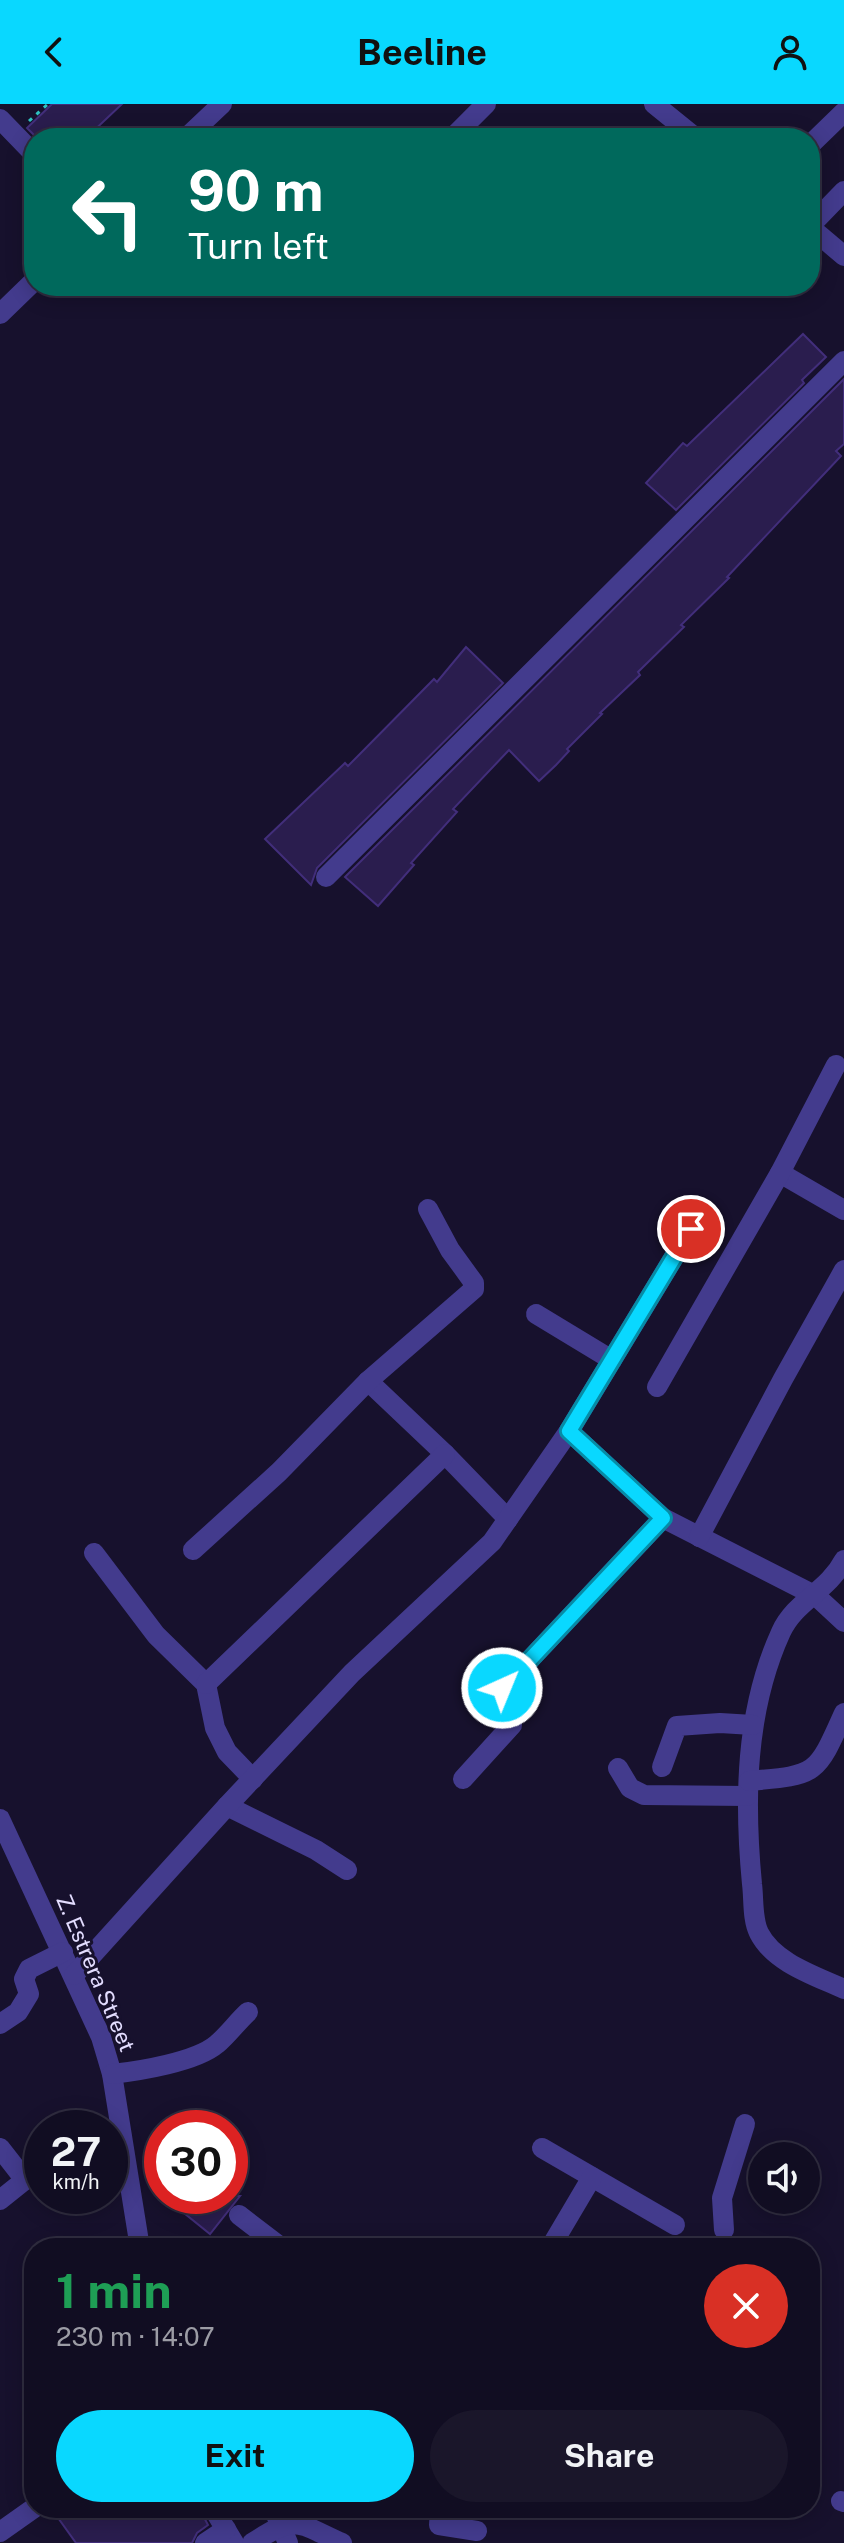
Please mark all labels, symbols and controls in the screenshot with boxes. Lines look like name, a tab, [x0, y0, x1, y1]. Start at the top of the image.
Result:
icon: back	[32, 30, 76, 74]
icon: person	[768, 30, 812, 74]
text: Beeline	[357, 31, 487, 73]
text: 90 m	[188, 158, 324, 224]
icon: left	[56, 160, 160, 264]
text: Turn left	[188, 225, 329, 267]
pin	[657, 1195, 725, 1263]
icon: arrive	[669, 1207, 713, 1251]
position arrow	[460, 1646, 544, 1730]
street label: Z. Estrera Street	[51, 1891, 141, 2055]
speed limit sign: 30	[144, 2110, 248, 2214]
text: 27	[51, 2128, 101, 2175]
map controls	[748, 2142, 820, 2214]
button: sound	[748, 2142, 820, 2214]
text: km/h	[52, 2170, 100, 2194]
text: 1 min	[56, 2262, 172, 2319]
button: close	[704, 2264, 788, 2348]
text: 230 m · 14:07	[56, 2321, 215, 2352]
button: Exit	[56, 2410, 414, 2502]
button: Share	[430, 2410, 788, 2502]

